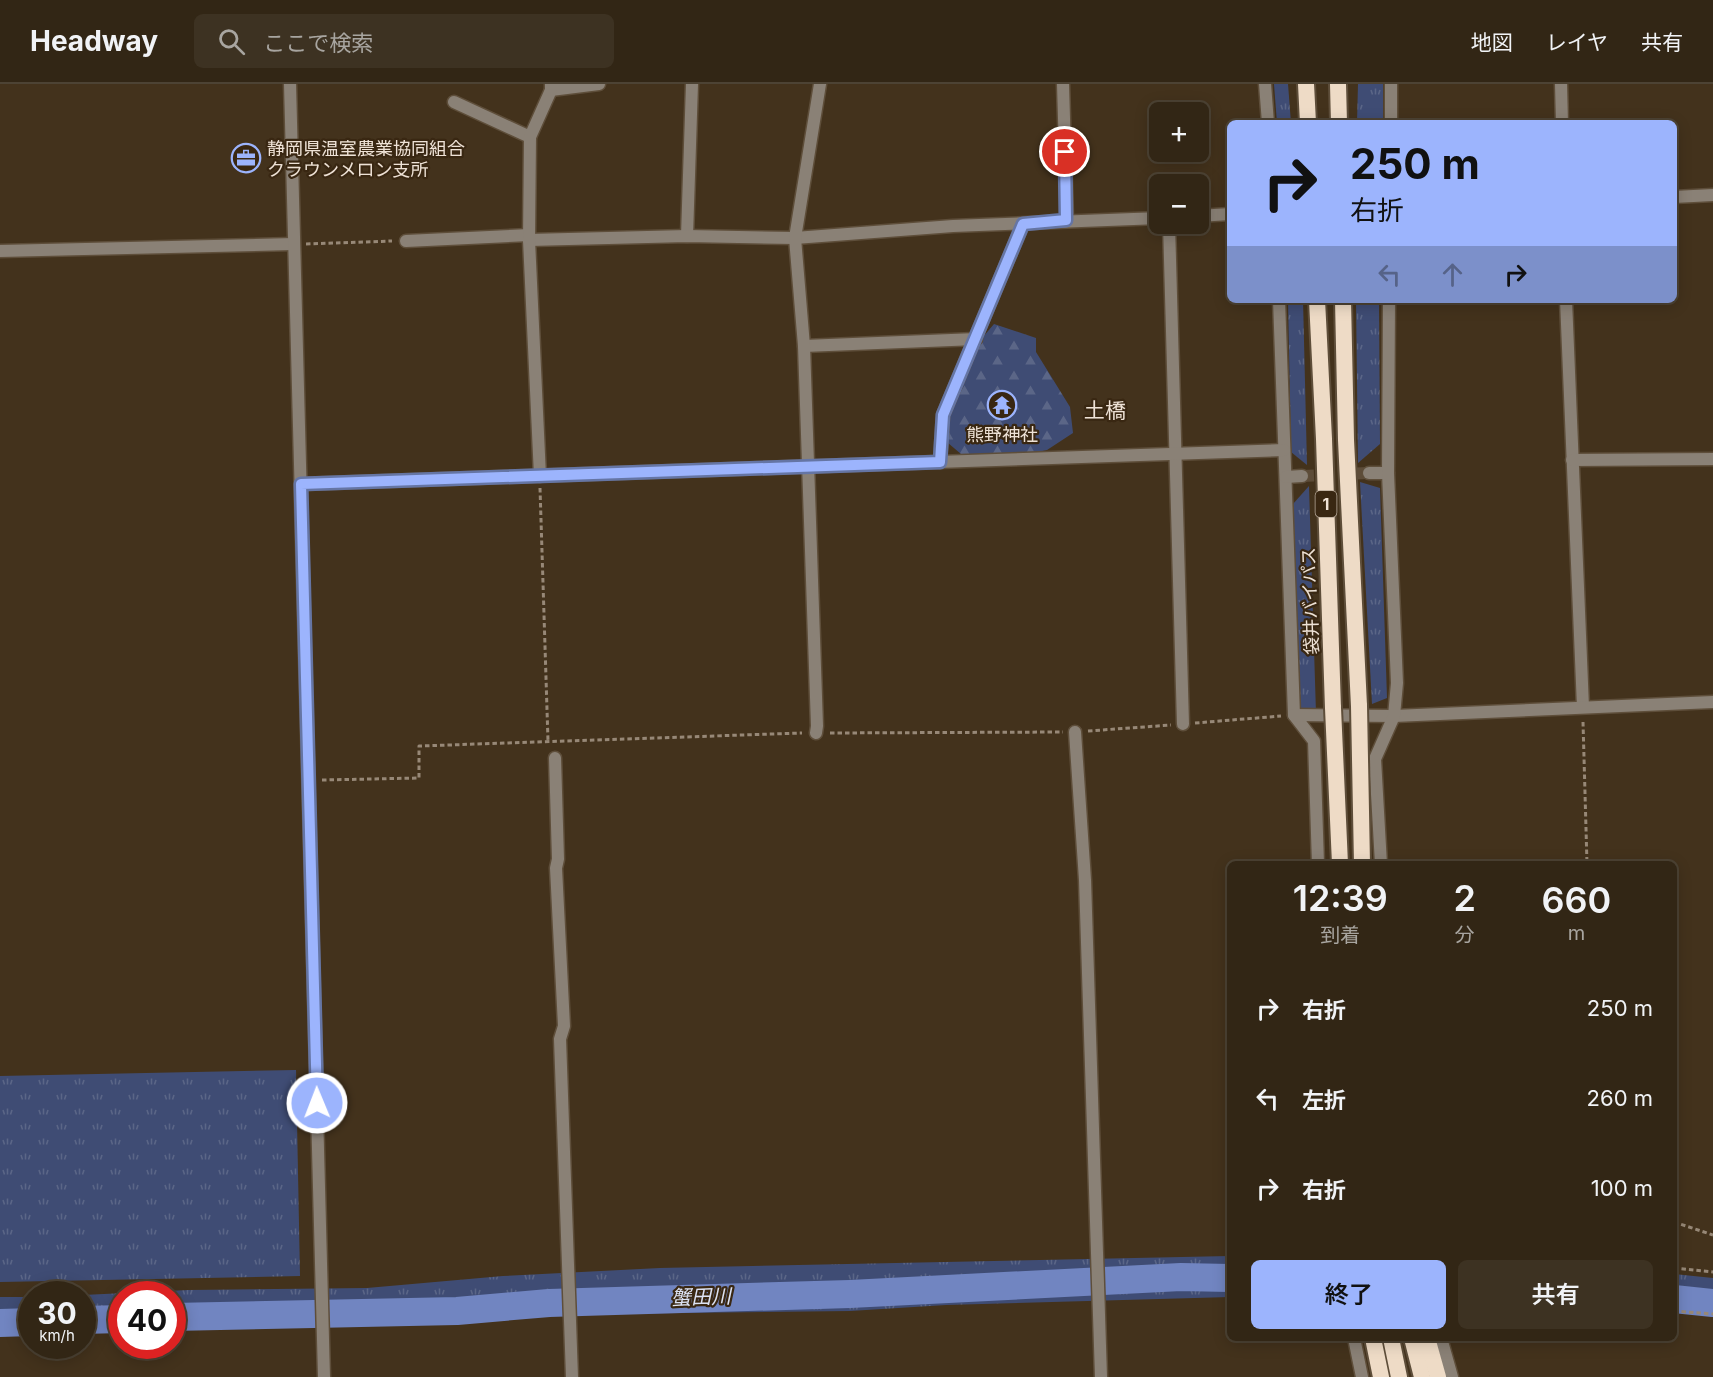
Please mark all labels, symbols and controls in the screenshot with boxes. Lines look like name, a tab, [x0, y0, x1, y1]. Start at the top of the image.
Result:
search box	[194, 14, 614, 68]
text: Headway	[30, 24, 158, 58]
icon: search	[215, 25, 248, 58]
text: ここで検索	[263, 30, 373, 56]
text: 地図	[1471, 30, 1513, 55]
text: レイヤ	[1546, 30, 1608, 55]
text: 共有	[1641, 30, 1683, 55]
map controls	[1149, 102, 1209, 234]
button: +	[1149, 102, 1209, 162]
pin	[1039, 126, 1090, 177]
icon: arrive	[1048, 135, 1081, 168]
place label: 静岡県温室農業協同組合 クラウンメロン支所	[267, 138, 465, 180]
text: 250 m	[1350, 138, 1480, 189]
office icon: 静岡県温室農業協同組合 クラウンメロン支所	[230, 142, 262, 174]
icon: right	[1251, 144, 1329, 222]
button: −	[1149, 174, 1209, 234]
text: 右折	[1350, 194, 1404, 227]
icon: left	[1373, 258, 1406, 291]
icon: ahead	[1436, 258, 1469, 291]
icon: right	[1499, 258, 1532, 291]
temple icon: 熊野神社	[986, 389, 1018, 421]
district label: 土橋	[1084, 398, 1126, 423]
place label: 熊野神社	[966, 424, 1038, 445]
road number: 1	[1316, 491, 1336, 517]
street label: 袋井バイパス	[1298, 547, 1322, 655]
text: 12:39	[1293, 876, 1388, 920]
text: 2	[1453, 876, 1476, 920]
text: 660	[1542, 878, 1611, 922]
text: m	[1568, 921, 1585, 945]
text: 到着	[1320, 923, 1360, 947]
text: 分	[1455, 923, 1475, 947]
icon: right	[1251, 992, 1284, 1025]
text: 250 m	[1587, 995, 1653, 1021]
text: 右折	[1302, 997, 1346, 1023]
position arrow	[285, 1071, 349, 1135]
icon: left	[1251, 1082, 1284, 1115]
text: 260 m	[1587, 1085, 1653, 1111]
text: 左折	[1302, 1087, 1346, 1113]
icon: right	[1251, 1172, 1284, 1205]
text: 100 m	[1591, 1175, 1653, 1201]
text: 右折	[1302, 1177, 1346, 1203]
button: 終了	[1251, 1260, 1446, 1329]
button: 共有	[1458, 1260, 1653, 1329]
speed limit sign: 40	[108, 1281, 186, 1359]
water label: 蟹田川	[671, 1284, 733, 1310]
text: 30	[37, 1295, 77, 1331]
text: km/h	[39, 1326, 75, 1345]

